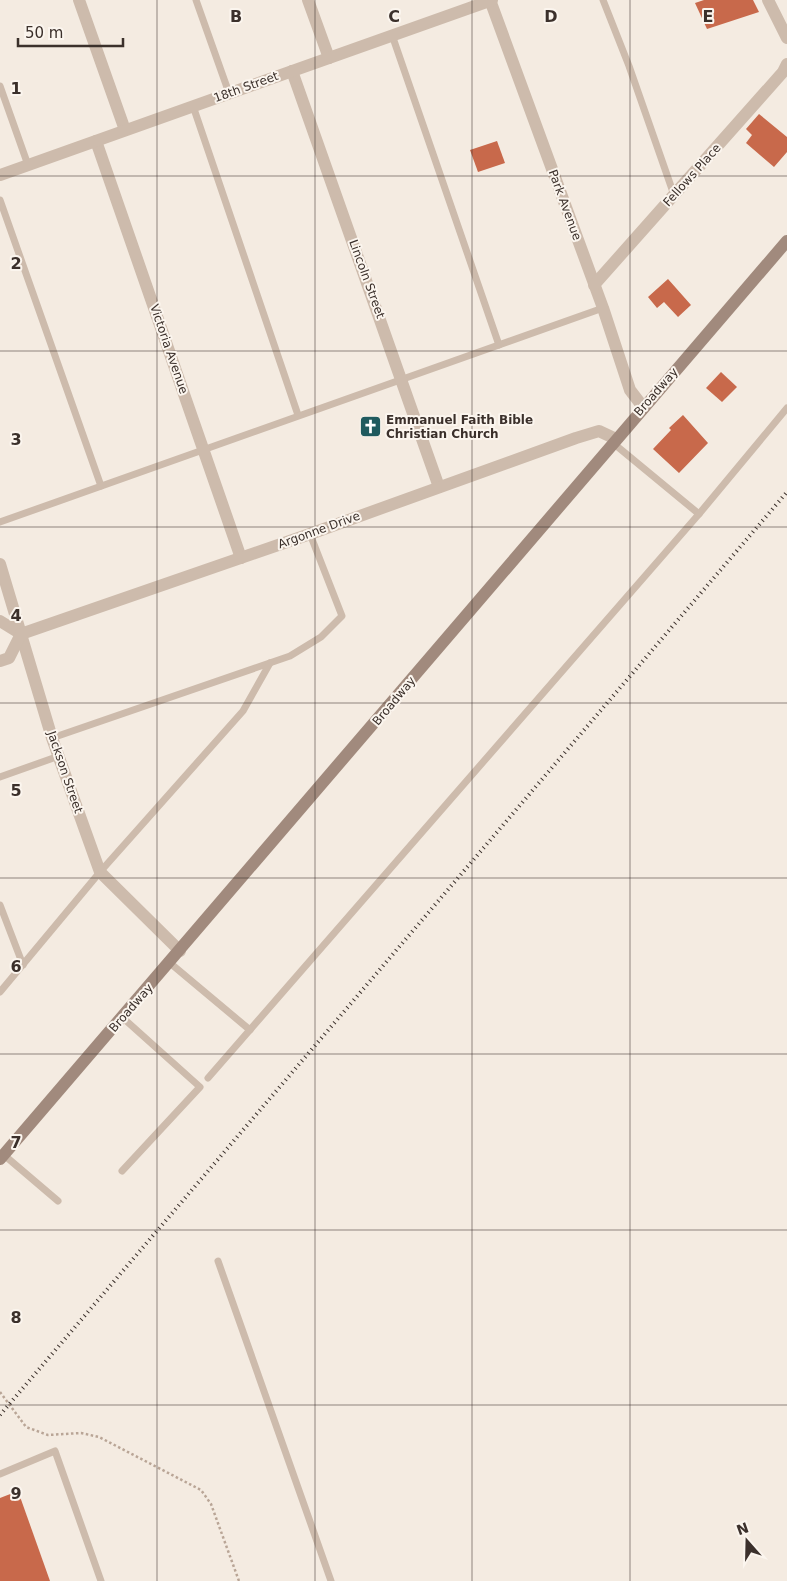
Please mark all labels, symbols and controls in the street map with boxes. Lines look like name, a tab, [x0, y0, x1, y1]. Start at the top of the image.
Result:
text: B	[230, 7, 242, 26]
text: C	[388, 7, 400, 26]
text: D	[544, 7, 558, 26]
text: E	[703, 7, 713, 26]
scale bar	[18, 15, 122, 47]
text: 50 m	[25, 24, 63, 42]
street label: 18th Street	[212, 69, 281, 105]
text: 1	[10, 79, 22, 98]
street label: Fellows Place	[660, 141, 724, 209]
street label: Park Avenue	[546, 168, 584, 242]
street label: Lincoln Street	[346, 238, 388, 321]
text: 2	[10, 254, 22, 273]
street label: Victoria Avenue	[147, 302, 191, 396]
street label: Broadway	[631, 365, 681, 419]
place label: Emmanuel Faith Bible Christian Church	[386, 413, 533, 441]
church icon: Emmanuel Faith Bible Christian Church	[358, 415, 382, 439]
text: 3	[10, 430, 22, 449]
street label: Argonne Drive	[276, 509, 362, 551]
text: 4	[10, 606, 22, 625]
street label: Broadway	[370, 674, 418, 728]
street label: Jackson Street	[44, 728, 86, 815]
text: 5	[10, 781, 22, 800]
text: 6	[10, 957, 22, 976]
street label: Broadway	[106, 981, 156, 1035]
text: 7	[10, 1133, 22, 1152]
text: 8	[10, 1308, 22, 1327]
text: 9	[10, 1484, 22, 1503]
north arrow	[722, 1516, 772, 1566]
text: N	[734, 1519, 751, 1538]

